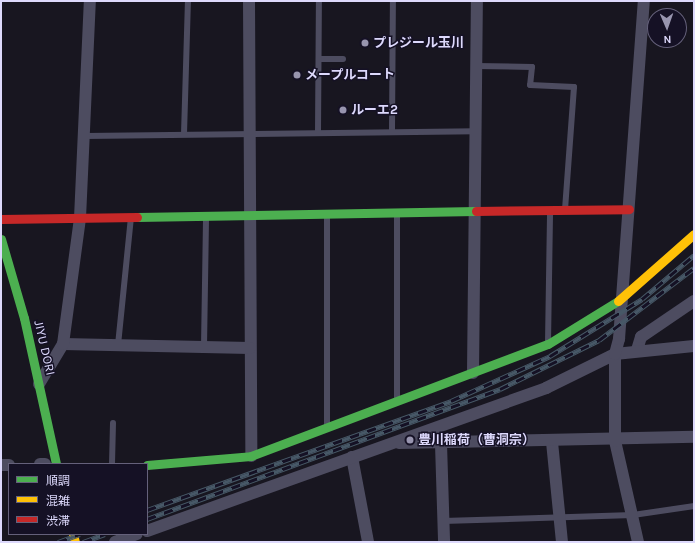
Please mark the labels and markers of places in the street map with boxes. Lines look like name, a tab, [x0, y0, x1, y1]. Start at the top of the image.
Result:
place label: プレジール玉川	[373, 35, 464, 51]
marker: プレジール玉川	[360, 38, 370, 48]
place label: メープルコート	[305, 67, 396, 83]
marker: メープルコート	[292, 70, 302, 80]
place label: ルーエ2	[351, 102, 398, 118]
marker: ルーエ2	[338, 105, 348, 115]
place label: 豊川稲荷（曹洞宗）	[418, 432, 535, 448]
marker: 豊川稲荷（曹洞宗）	[405, 435, 415, 445]

